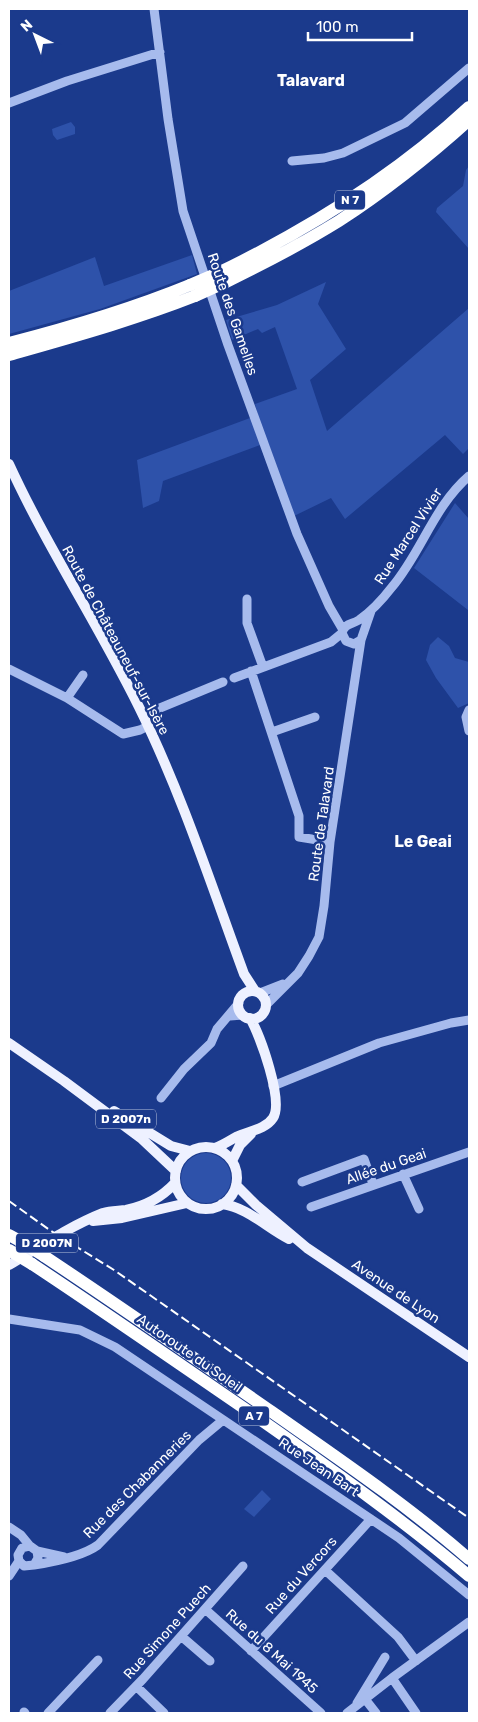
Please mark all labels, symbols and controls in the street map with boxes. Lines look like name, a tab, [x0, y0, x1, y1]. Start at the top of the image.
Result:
north arrow	[10, 10, 60, 60]
scale bar	[308, 10, 412, 42]
text: N	[17, 16, 36, 35]
text: 100 m	[316, 18, 358, 36]
district label: Talavard	[277, 71, 345, 90]
road number: N 7	[335, 190, 365, 210]
street label: Route des Gamelles	[204, 251, 261, 378]
street label: Rue Marcel Vivier	[371, 484, 446, 588]
street label: Route de Châteauneuf-sur-Isère	[58, 543, 173, 738]
street label: Route de Talavard	[305, 766, 338, 883]
district label: Le Geai	[394, 832, 452, 851]
road number: D 2007n	[96, 1110, 156, 1128]
street label: Allée du Geai	[344, 1145, 429, 1188]
road number: D 2007N	[16, 1234, 78, 1252]
street label: Avenue de Lyon	[348, 1256, 443, 1327]
street label: Autoroute du Soleil	[134, 1311, 246, 1396]
road number: A 7	[239, 1406, 269, 1425]
street label: Rue des Chabanneries	[80, 1427, 195, 1542]
street label: Rue Jean Bart	[275, 1434, 362, 1501]
street label: Rue du Vercors	[262, 1533, 341, 1618]
street label: Rue Simone Puech	[120, 1580, 215, 1683]
street label: Rue du 8 Mai 1945	[222, 1606, 321, 1697]

